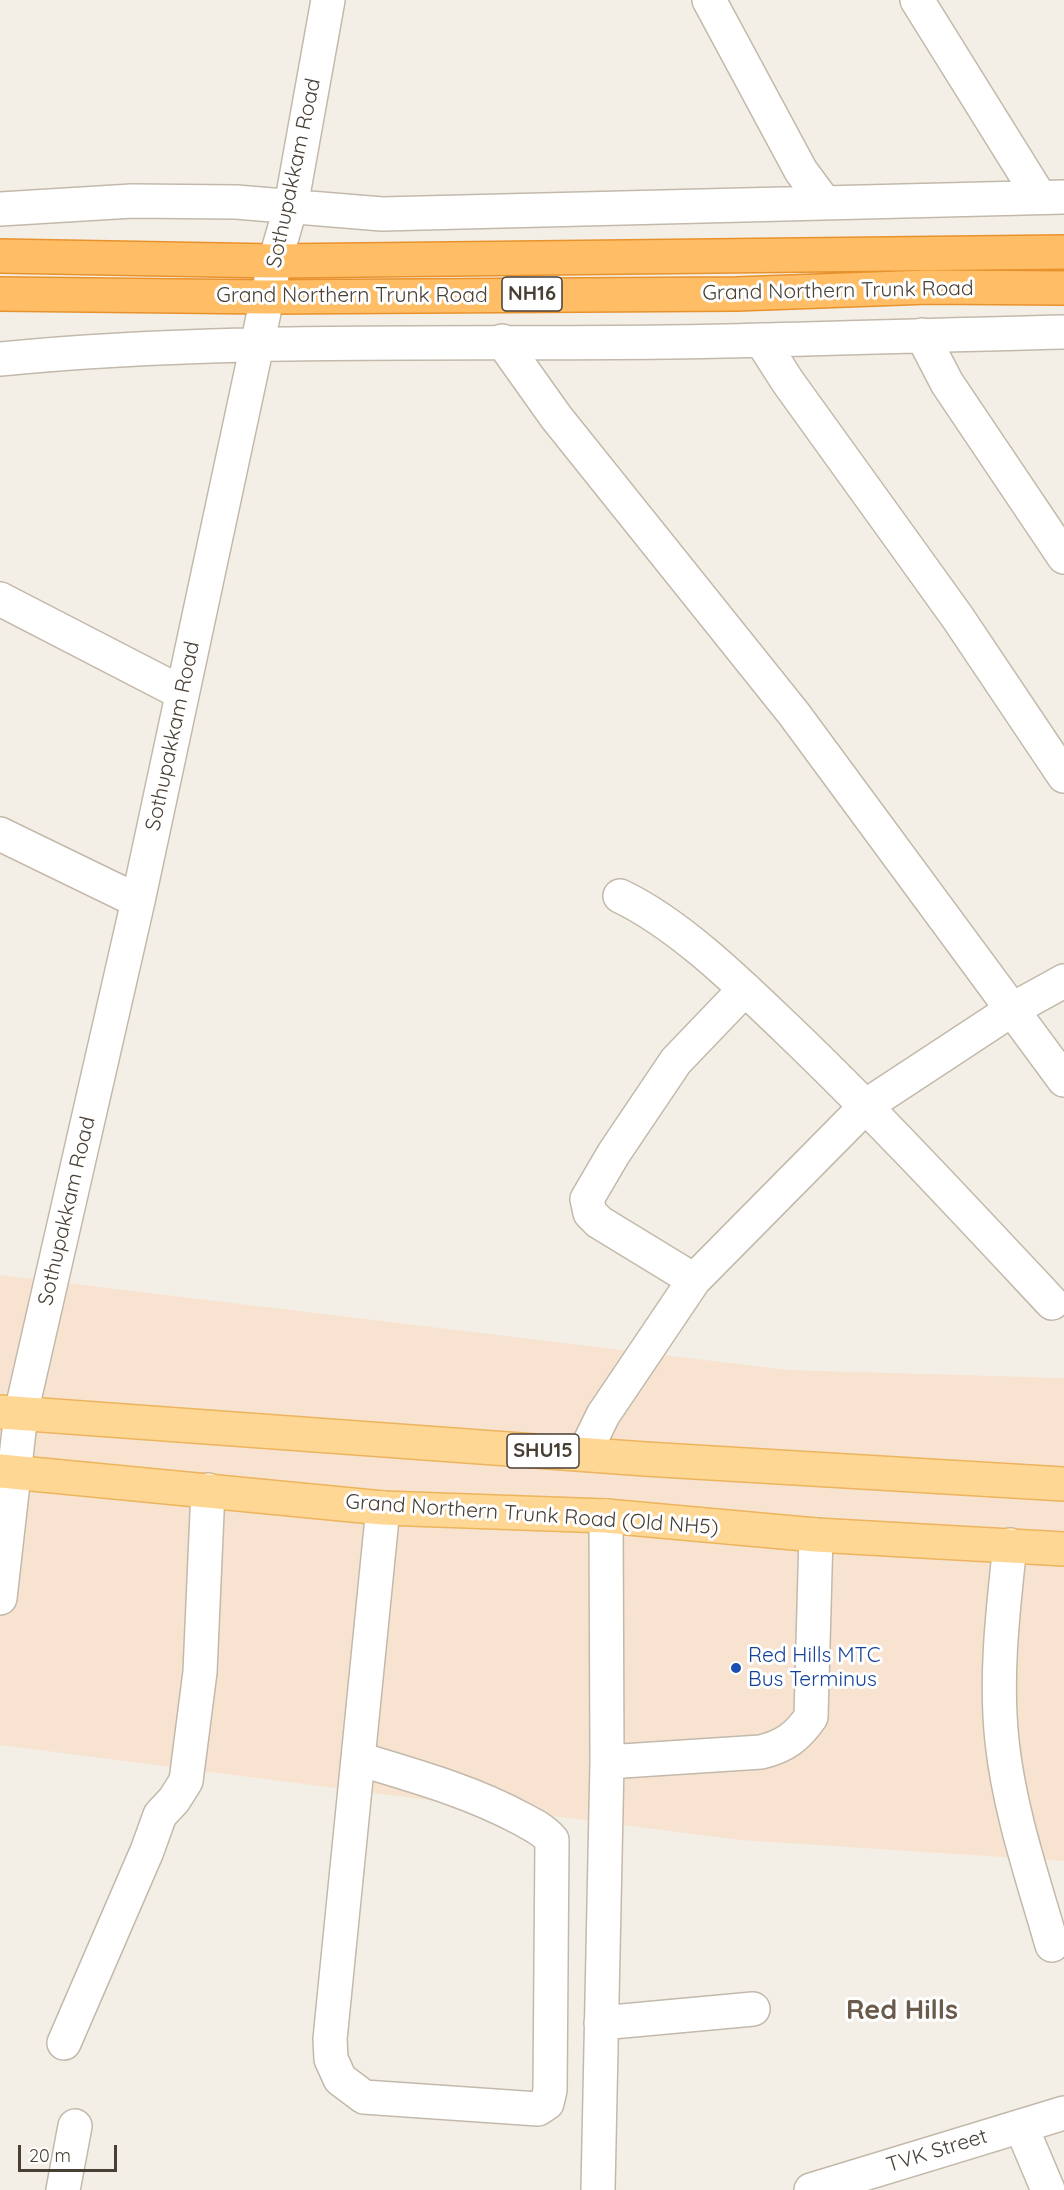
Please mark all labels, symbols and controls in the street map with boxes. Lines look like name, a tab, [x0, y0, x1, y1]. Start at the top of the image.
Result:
street label: Sothupakkam Road	[262, 76, 326, 270]
street label: Grand Northern Trunk Road	[702, 276, 974, 306]
road number: NH16	[502, 277, 562, 311]
street label: Grand Northern Trunk Road	[216, 283, 488, 309]
street label: Sothupakkam Road	[141, 639, 205, 833]
street label: Sothupakkam Road	[33, 1114, 101, 1308]
road number: SHU15	[507, 1434, 579, 1468]
street label: Grand Northern Trunk Road (Old NH5)	[345, 1489, 719, 1541]
place label: Red Hills MTC Bus Terminus	[748, 1643, 880, 1693]
marker: Red Hills MTC Bus Terminus	[729, 1661, 743, 1675]
district label: Red Hills	[846, 1995, 958, 2027]
street label: TVK Street	[884, 2124, 990, 2178]
scale bar	[21, 2133, 120, 2171]
text: 20 m	[29, 2144, 71, 2167]

